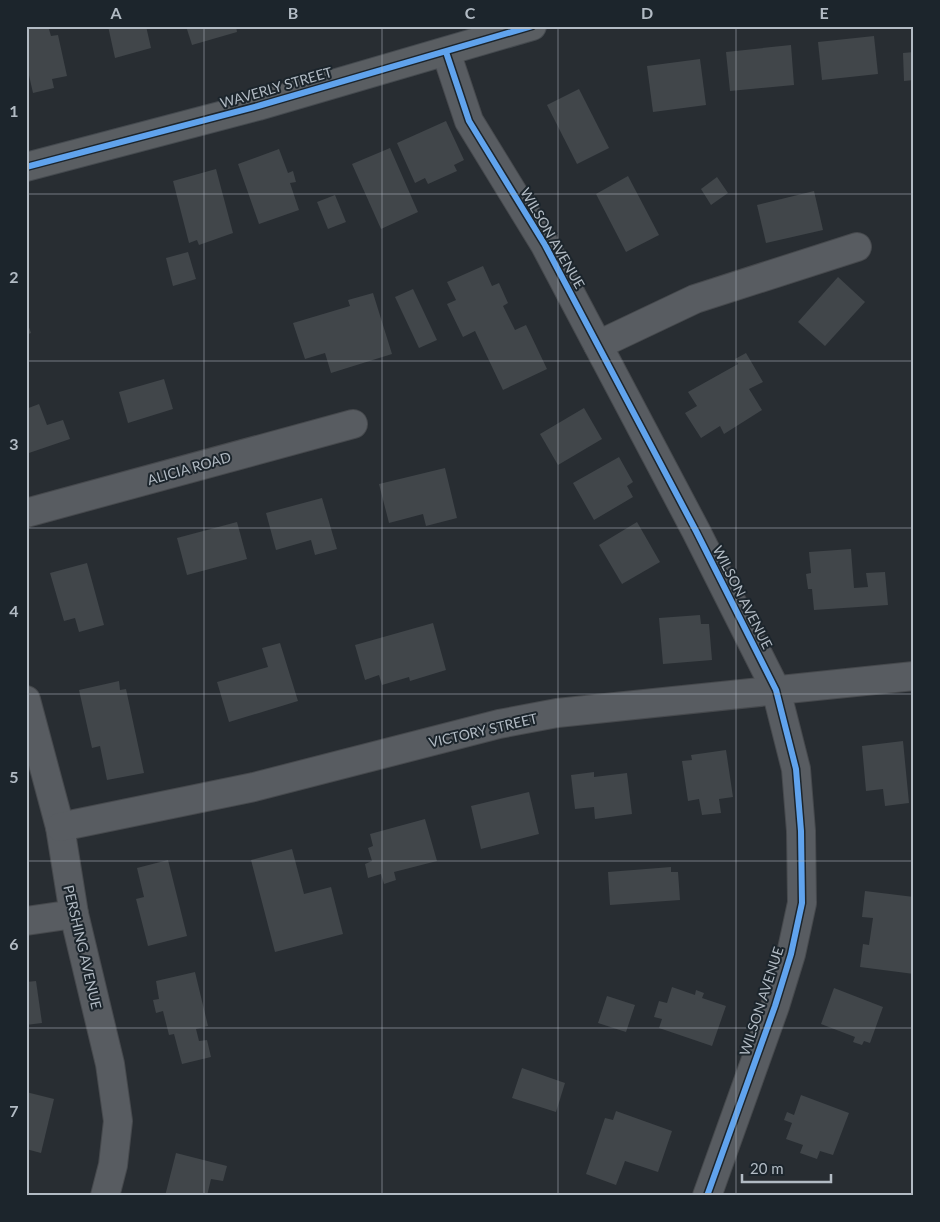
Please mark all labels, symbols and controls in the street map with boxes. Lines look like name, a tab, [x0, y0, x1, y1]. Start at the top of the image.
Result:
text: A	[109, 3, 122, 22]
text: B	[288, 3, 298, 22]
text: C	[465, 3, 476, 22]
text: D	[641, 3, 653, 22]
text: E	[819, 3, 829, 22]
street label: WAVERLY STREET	[218, 63, 335, 111]
text: 1	[9, 101, 19, 120]
street label: WILSON AVENUE	[517, 185, 589, 291]
text: 2	[9, 267, 19, 286]
text: 3	[9, 434, 19, 453]
street label: ALICIA ROAD	[145, 448, 233, 488]
street label: WILSON AVENUE	[710, 543, 776, 651]
text: 4	[9, 601, 19, 620]
street label: VICTORY STREET	[427, 709, 540, 751]
text: 5	[9, 767, 19, 786]
street label: PERSHING AVENUE	[60, 883, 106, 1011]
text: 6	[9, 934, 19, 953]
street label: WILSON AVENUE	[735, 944, 787, 1058]
text: 7	[9, 1101, 19, 1120]
scale bar	[742, 1152, 831, 1184]
text: 20 m	[750, 1159, 784, 1177]

